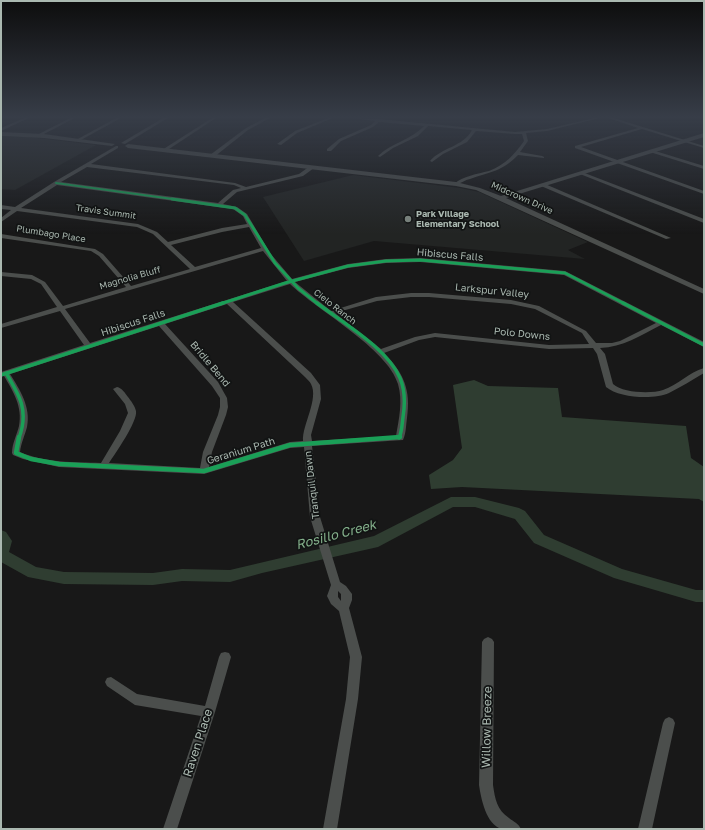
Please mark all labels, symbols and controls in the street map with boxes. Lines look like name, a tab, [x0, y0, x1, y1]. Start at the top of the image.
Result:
street label: Midcrown Drive	[489, 180, 555, 216]
street label: Travis Summit	[75, 202, 137, 222]
place label: Park Village Elementary School	[416, 209, 499, 230]
marker: Park Village Elementary School	[403, 214, 413, 224]
street label: Plumbago Place	[16, 223, 86, 245]
street label: Hibiscus Falls	[416, 246, 484, 264]
street label: Magnolia Bluff	[98, 264, 162, 292]
street label: Larkspur Valley	[455, 281, 529, 301]
street label: Cielo Ranch	[311, 287, 359, 327]
street label: Hibiscus Falls	[99, 307, 167, 339]
street label: Polo Downs	[493, 325, 551, 343]
street label: Bridle Bend	[188, 339, 232, 389]
street label: Geranium Path	[205, 435, 277, 467]
street label: Tranquil Dawn	[302, 450, 322, 520]
water label: Rosillo Creek	[294, 517, 378, 553]
street label: Willow Breeze	[479, 686, 495, 768]
street label: Raven Place	[180, 707, 216, 779]

